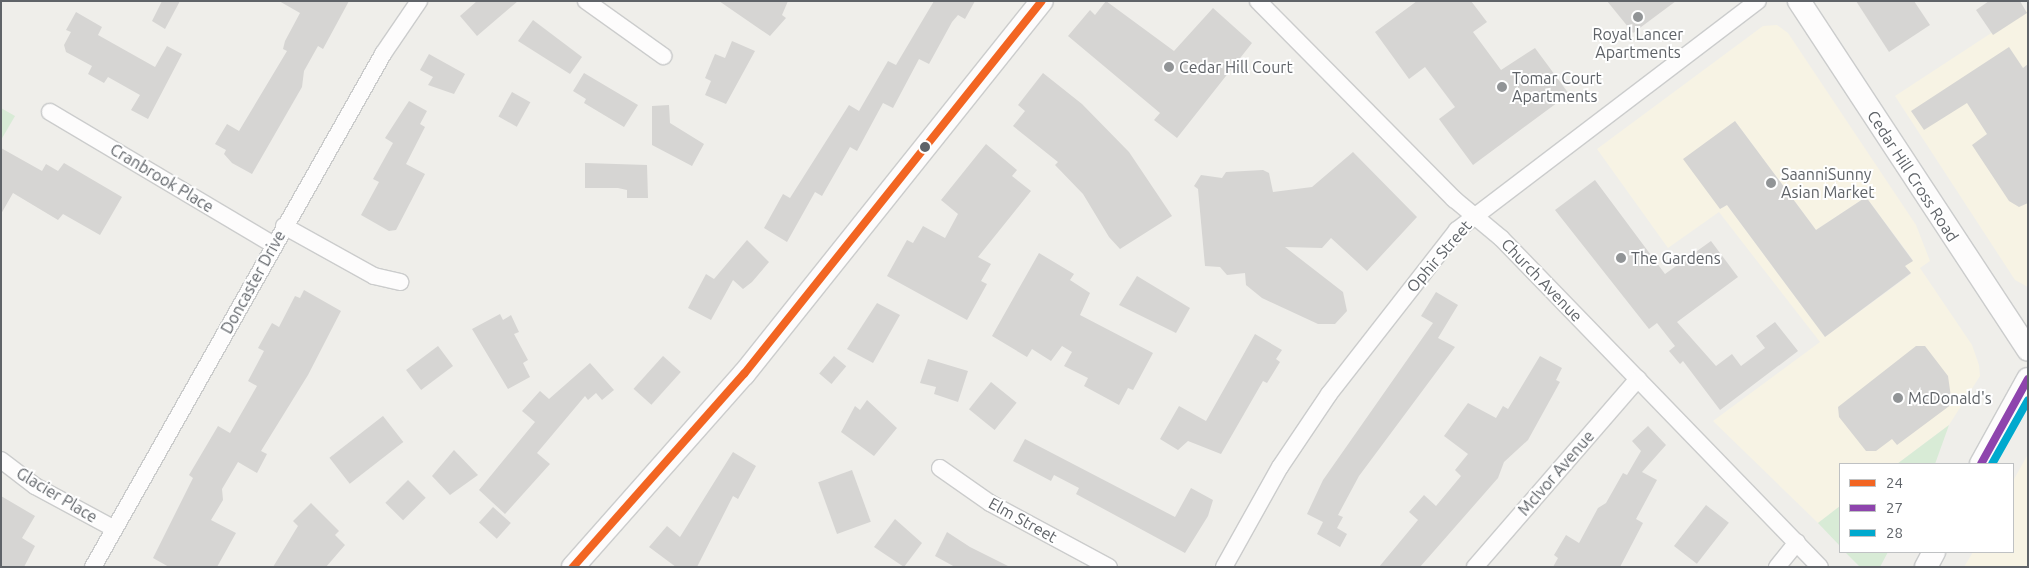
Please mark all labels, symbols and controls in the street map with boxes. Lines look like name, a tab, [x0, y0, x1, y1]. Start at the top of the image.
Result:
marker: Royal Lancer Apartments	[1632, 11, 1644, 23]
place label: Royal Lancer Apartments	[1593, 24, 1683, 62]
place label: Cedar Hill Court	[1179, 57, 1293, 77]
marker: Cedar Hill Court	[1163, 61, 1175, 73]
place label: Tomar Court Apartments	[1512, 68, 1602, 106]
marker: Tomar Court Apartments	[1496, 81, 1508, 93]
street label: Cedar Hill Cross Road	[1863, 107, 1963, 245]
street label: Cranbrook Place	[107, 140, 217, 216]
unlabelled marker	[920, 142, 930, 152]
place label: SaanniSunny Asian Market	[1781, 164, 1875, 202]
marker: SaanniSunny Asian Market	[1765, 177, 1777, 189]
street label: Ophir Street	[1402, 216, 1476, 296]
street label: Doncaster Drive	[217, 227, 289, 337]
street label: Church Avenue	[1497, 234, 1587, 326]
place label: The Gardens	[1631, 248, 1721, 268]
marker: The Gardens	[1615, 252, 1627, 264]
place label: McDonald's	[1908, 388, 1992, 408]
marker: McDonald's	[1892, 392, 1904, 404]
street label: McIvor Avenue	[1514, 427, 1598, 519]
street label: Glacier Place	[13, 463, 101, 527]
legend	[1839, 463, 2014, 553]
text: 24	[1886, 474, 1903, 491]
street label: Elm Street	[985, 493, 1061, 547]
text: 27	[1886, 499, 1903, 516]
text: 28	[1886, 524, 1903, 541]

